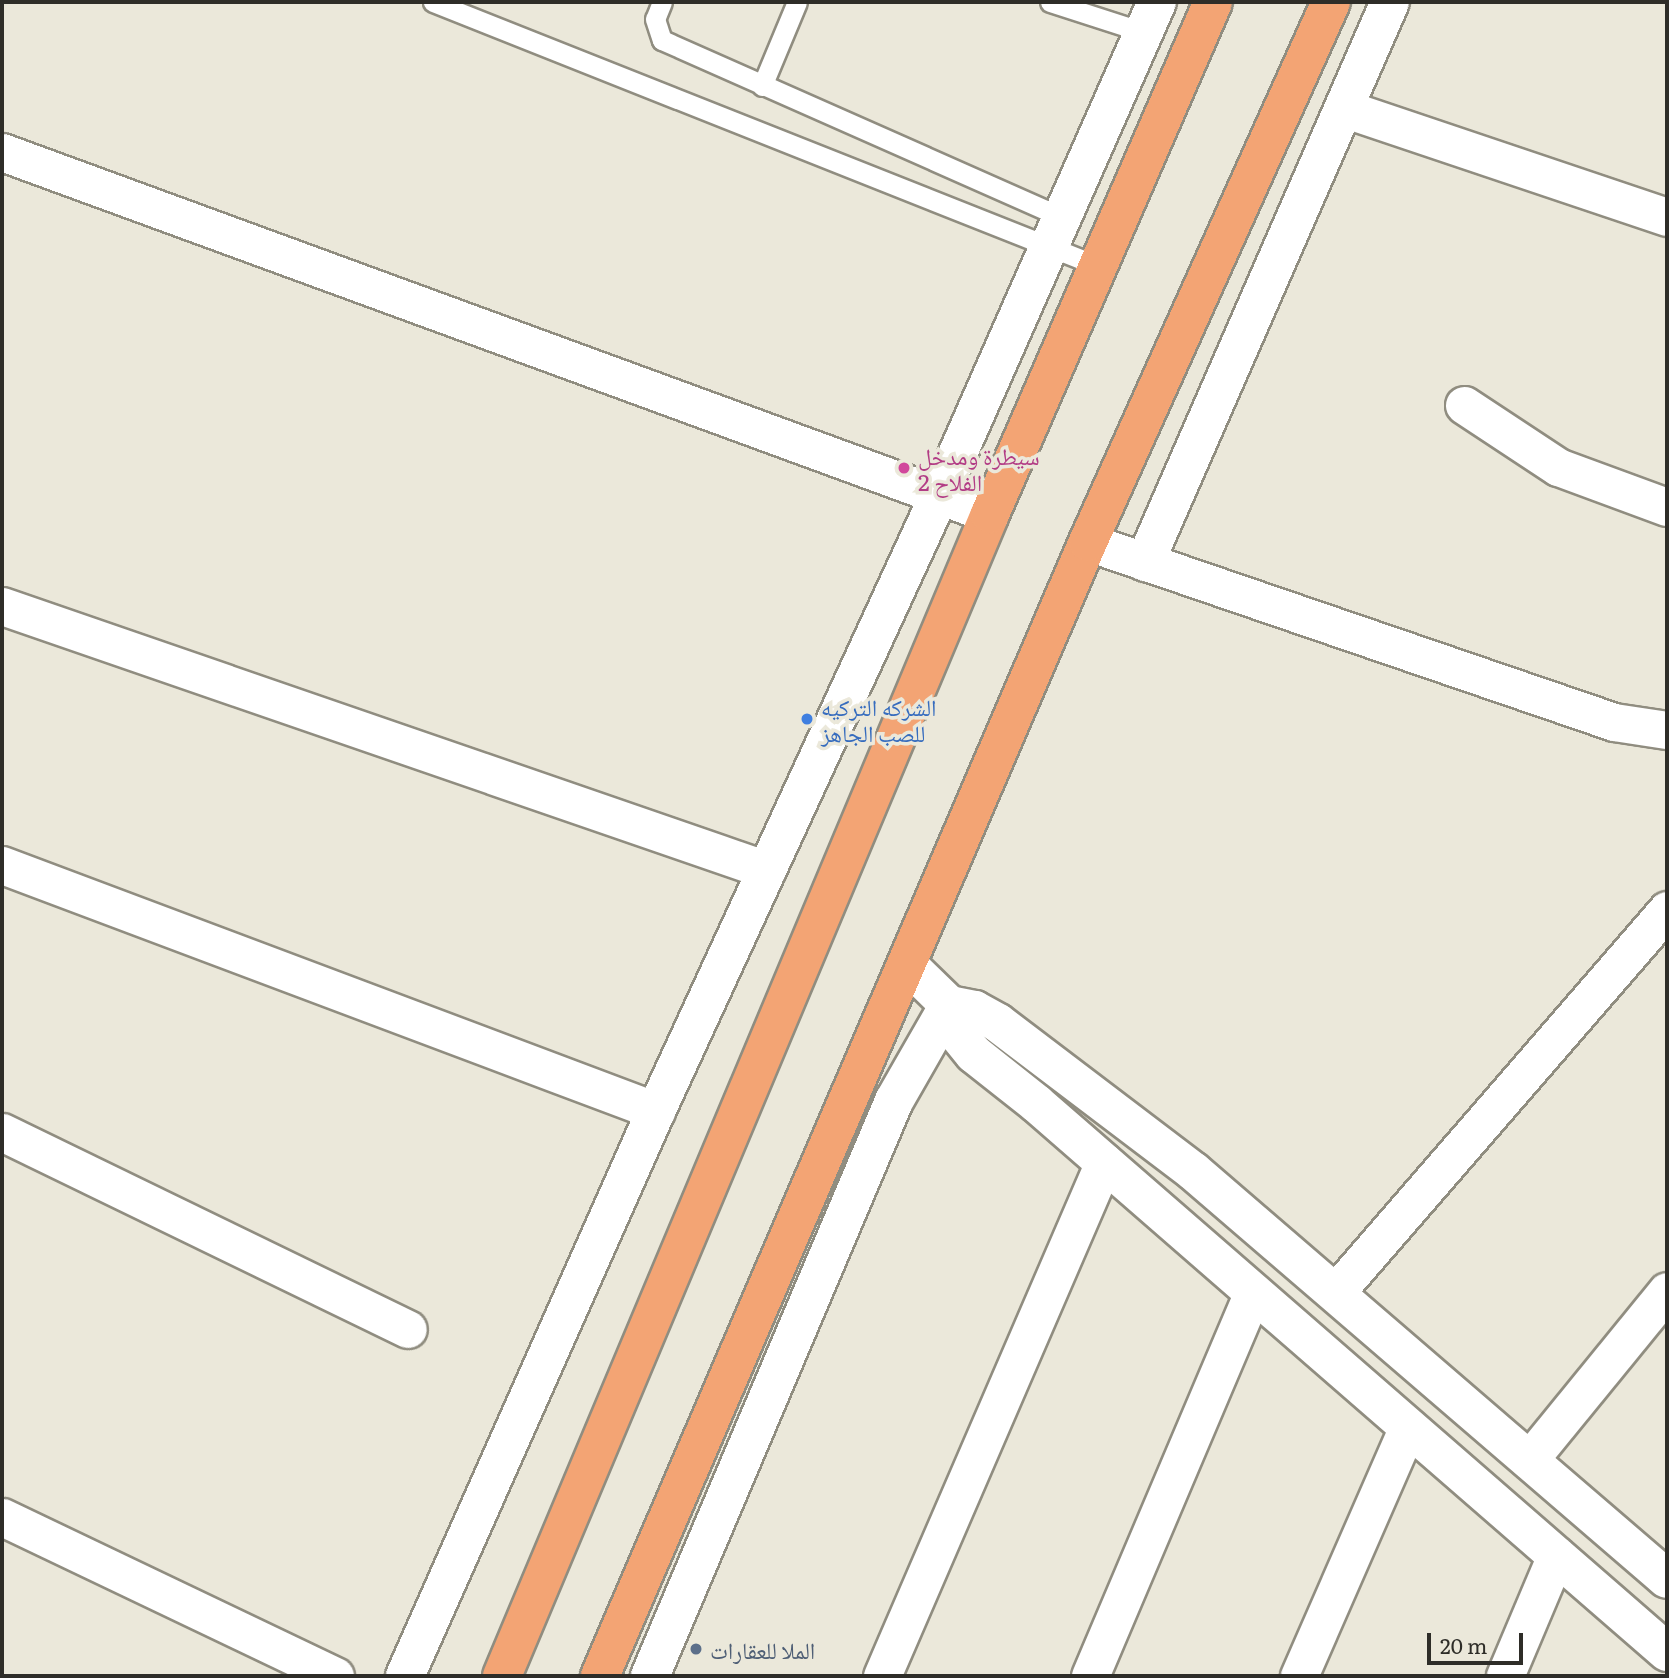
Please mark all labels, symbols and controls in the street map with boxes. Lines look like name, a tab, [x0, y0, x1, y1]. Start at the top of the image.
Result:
place label: سيطرة ومدخل الفلاح 2	[918, 441, 1040, 495]
marker: سيطرة ومدخل الفلاح 2	[896, 460, 912, 476]
place label: الشركه التركيه للصب الجاهز	[821, 692, 937, 746]
marker: الشركه التركيه للصب الجاهز	[799, 711, 815, 727]
scale bar	[1431, 1618, 1527, 1662]
text: 20 m	[1440, 1629, 1487, 1660]
place label: الملا للعقارات	[710, 1635, 815, 1663]
marker: الملا للعقارات	[688, 1641, 704, 1657]

